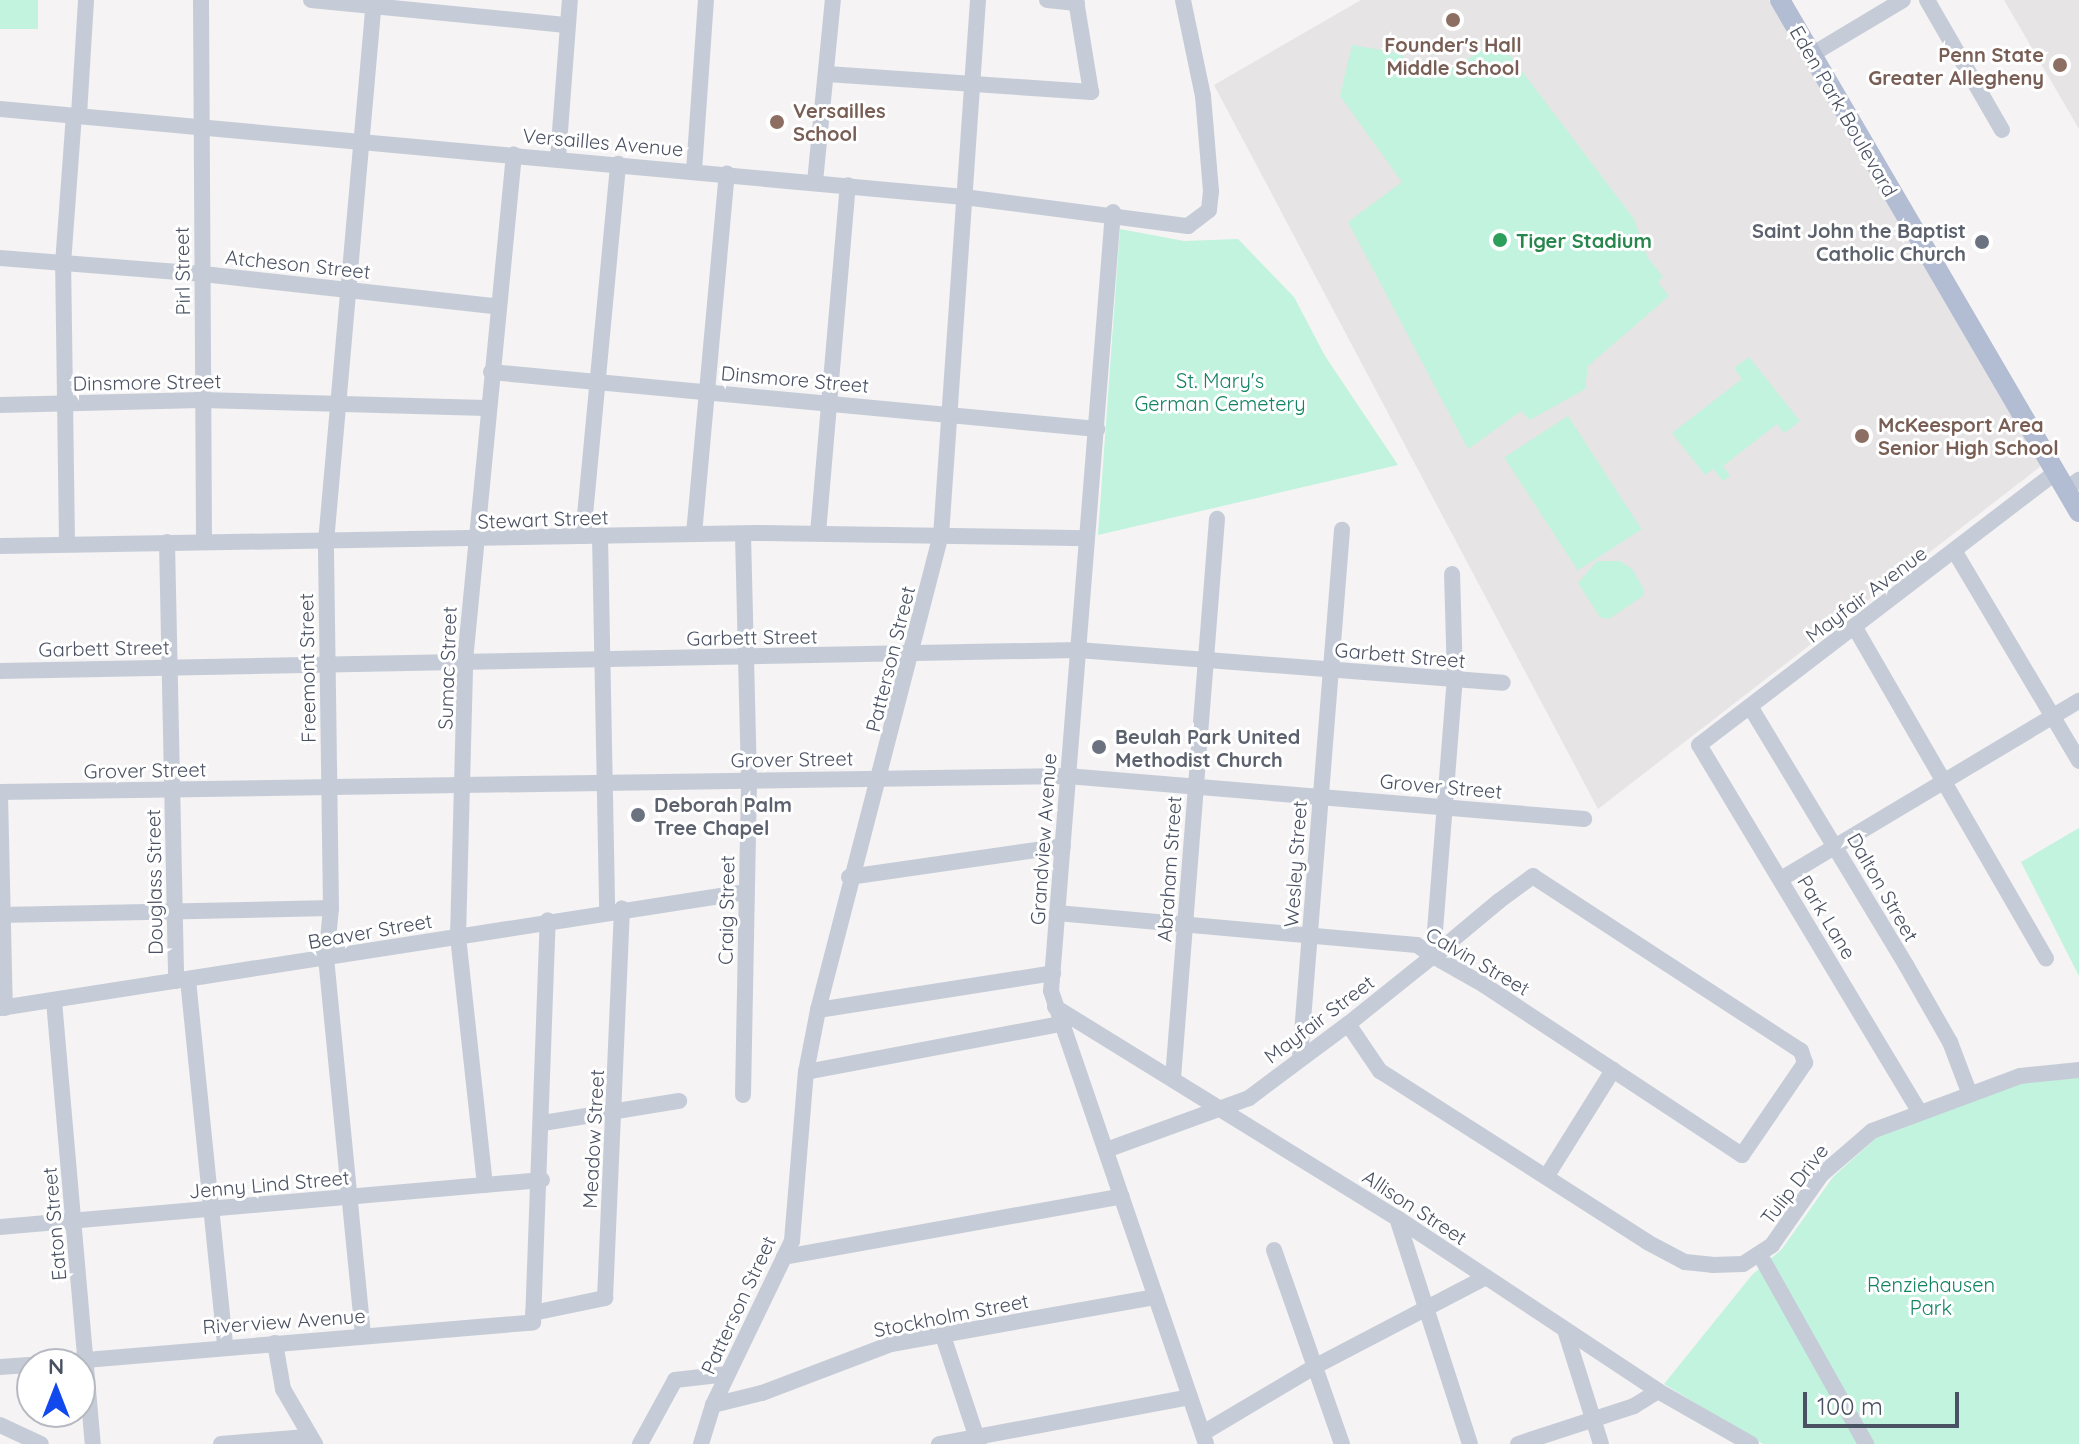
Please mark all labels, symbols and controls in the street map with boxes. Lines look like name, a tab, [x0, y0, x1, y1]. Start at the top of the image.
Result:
marker: Founder's Hall Middle School	[1444, 11, 1462, 29]
street label: Eden Park Boulevard	[1785, 21, 1903, 201]
place label: Founder's Hall Middle School	[1384, 32, 1522, 79]
place label: Penn State Greater Allegheny	[1868, 42, 2044, 89]
marker: Penn State Greater Allegheny	[2051, 56, 2069, 74]
place label: Versailles School	[793, 98, 886, 145]
marker: Versailles School	[768, 113, 786, 131]
street label: Versailles Avenue	[522, 123, 684, 161]
place label: Saint John the Baptist Catholic Church	[1752, 218, 1966, 265]
street label: Pirl Street	[169, 226, 195, 316]
place label: Tiger Stadium	[1516, 228, 1652, 252]
marker: Tiger Stadium	[1491, 231, 1509, 249]
marker: Saint John the Baptist Catholic Church	[1973, 233, 1991, 251]
street label: Atcheson Street	[224, 244, 372, 284]
street label: Dinsmore Street	[720, 361, 870, 397]
park label: St. Mary's German Cemetery	[1134, 368, 1306, 415]
street label: Dinsmore Street	[73, 369, 221, 395]
place label: McKeesport Area Senior High School	[1878, 412, 2059, 459]
marker: McKeesport Area Senior High School	[1853, 427, 1871, 445]
street label: Stewart Street	[477, 505, 609, 533]
street label: Mayfair Avenue	[1801, 541, 1931, 647]
street label: Patterson Street	[860, 584, 920, 734]
street label: Freemont Street	[294, 593, 320, 743]
street label: Sumac Street	[433, 606, 461, 730]
street label: Garbett Street	[686, 624, 818, 650]
street label: Garbett Street	[38, 635, 170, 661]
street label: Garbett Street	[1334, 637, 1466, 673]
place label: Beulah Park United Methodist Church	[1115, 724, 1300, 771]
marker: Beulah Park United Methodist Church	[1090, 738, 1108, 756]
street label: Grover Street	[730, 746, 854, 772]
street label: Grandview Avenue	[1025, 752, 1061, 926]
street label: Grover Street	[83, 757, 207, 783]
street label: Grover Street	[1379, 769, 1503, 803]
place label: Deborah Palm Tree Chapel	[654, 792, 792, 839]
street label: Abraham Street	[1152, 795, 1186, 943]
street label: Wesley Street	[1279, 800, 1311, 928]
marker: Deborah Palm Tree Chapel	[629, 806, 647, 824]
street label: Douglass Street	[141, 809, 167, 955]
street label: Dalton Street	[1842, 828, 1924, 946]
street label: Craig Street	[713, 855, 739, 965]
street label: Park Lane	[1793, 871, 1861, 963]
street label: Beaver Street	[306, 908, 434, 954]
street label: Calvin Street	[1422, 922, 1534, 1000]
street label: Mayfair Street	[1259, 970, 1379, 1068]
street label: Meadow Street	[577, 1069, 609, 1209]
street label: Tulip Drive	[1755, 1139, 1833, 1229]
street label: Allison Street	[1358, 1164, 1472, 1250]
street label: Jenny Lind Street	[188, 1165, 350, 1203]
street label: Eaton Street	[37, 1166, 71, 1282]
street label: Patterson Street	[696, 1232, 780, 1378]
park label: Renziehausen Park	[1867, 1272, 1995, 1319]
street label: Stockholm Street	[871, 1288, 1031, 1342]
street label: Riverview Avenue	[202, 1303, 366, 1339]
north arrow	[16, 1348, 96, 1428]
text: N	[48, 1352, 64, 1380]
scale bar	[1807, 1376, 1963, 1426]
text: 100 m	[1817, 1391, 1883, 1421]

